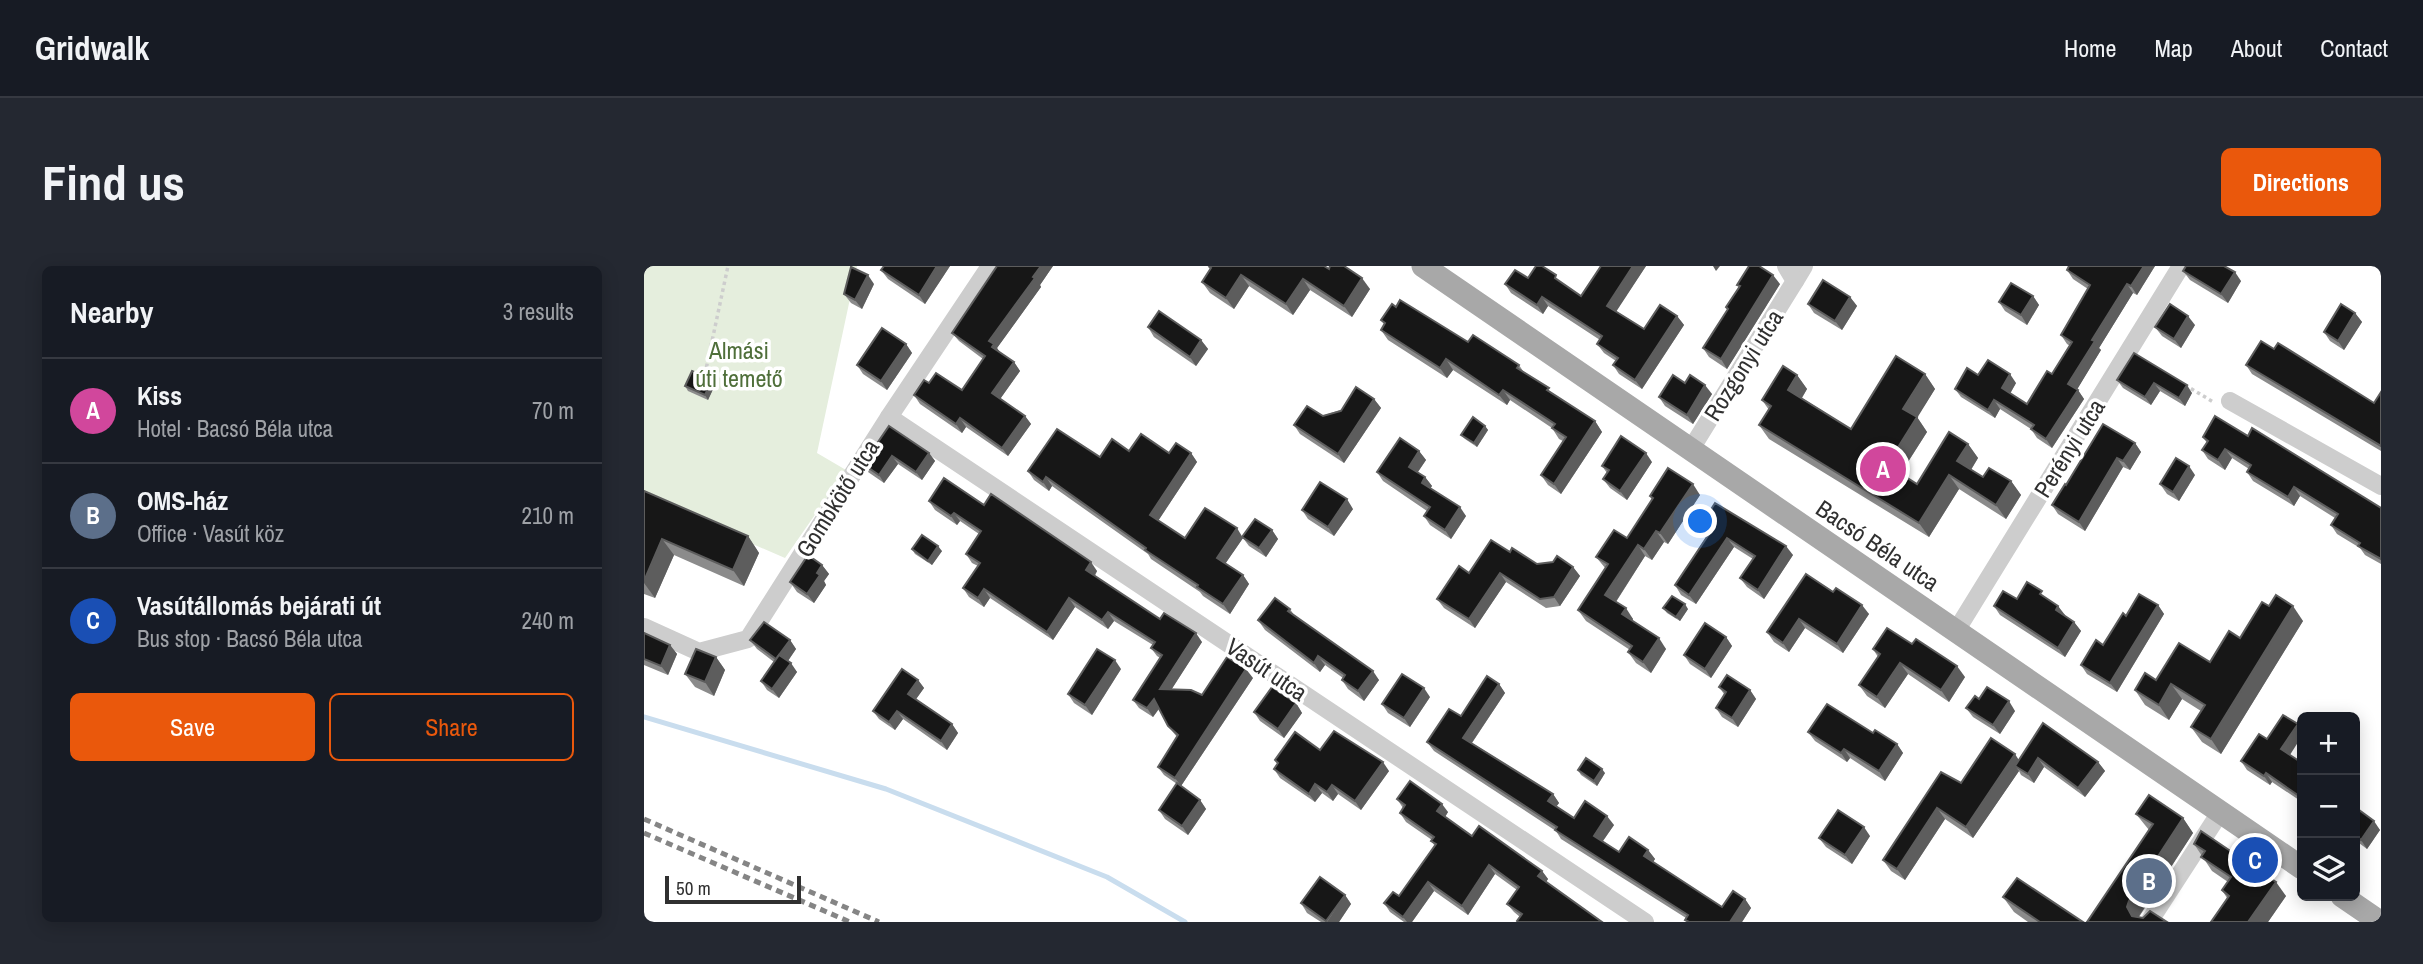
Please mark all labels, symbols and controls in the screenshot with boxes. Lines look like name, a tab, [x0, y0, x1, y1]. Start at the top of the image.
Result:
text: Gridwalk	[35, 26, 149, 70]
text: Home	[2064, 32, 2116, 64]
text: Map	[2154, 32, 2193, 64]
text: About	[2231, 32, 2282, 64]
text: Contact	[2320, 32, 2388, 64]
button: Directions	[2221, 148, 2381, 216]
text: Find us	[42, 149, 185, 215]
text: Nearby	[70, 292, 153, 332]
text: 3 results	[503, 296, 574, 327]
street label: Rozgonyi utca	[1696, 303, 1790, 427]
park label: Almási úti temető	[695, 334, 783, 394]
text: Kiss	[137, 378, 182, 413]
street label: Perényi utca	[2026, 393, 2112, 503]
text: A	[86, 395, 100, 426]
text: 70 m	[532, 395, 574, 426]
text: Hotel · Bacsó Béla utca	[137, 413, 333, 444]
street label: Gombkötő utca	[788, 433, 886, 563]
pin: A	[1860, 443, 1906, 495]
text: OMS-ház	[137, 483, 228, 518]
street label: Bacsó Béla utca	[1810, 492, 1946, 598]
text: B	[86, 500, 100, 531]
text: 210 m	[522, 500, 574, 531]
your location	[1683, 504, 1717, 538]
text: Office · Vasút köz	[137, 518, 284, 549]
text: Vasútállomás bejárati út	[137, 588, 381, 623]
text: C	[86, 605, 100, 636]
text: 240 m	[522, 605, 574, 636]
text: Bus stop · Bacsó Béla utca	[137, 623, 362, 654]
street label: Vasút utca	[1220, 630, 1314, 708]
button: Save	[70, 693, 315, 761]
button: Share	[329, 693, 574, 761]
map controls	[2297, 712, 2360, 901]
button: +	[2297, 712, 2360, 775]
button: −	[2297, 775, 2360, 838]
pin: C	[2232, 834, 2278, 886]
button: layers	[2297, 838, 2360, 901]
pin: B	[2126, 855, 2172, 907]
scale bar	[665, 873, 802, 905]
text: 50 m	[676, 875, 711, 901]

